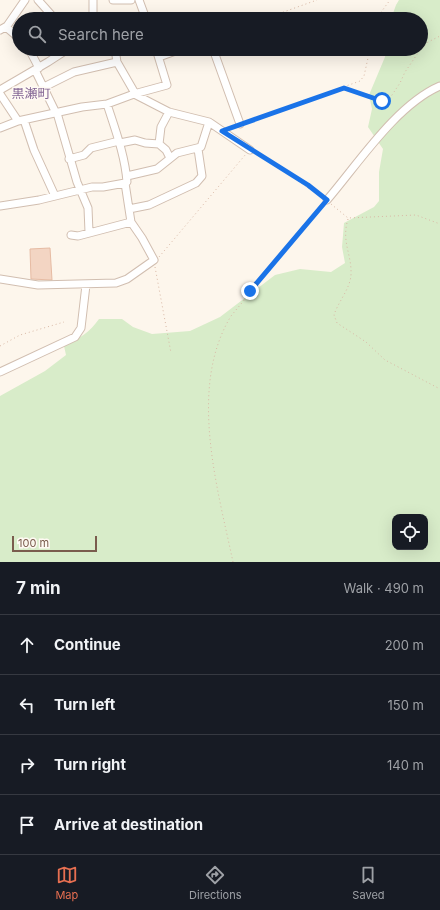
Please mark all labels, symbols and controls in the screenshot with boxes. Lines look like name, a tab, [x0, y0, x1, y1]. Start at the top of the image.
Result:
search box	[12, 12, 428, 56]
icon: search	[26, 23, 48, 45]
text: Search here	[58, 25, 144, 44]
district label: 黒瀬町	[11, 85, 51, 101]
route start	[373, 92, 391, 110]
route end	[241, 282, 259, 300]
map controls	[392, 514, 428, 550]
button: locate	[392, 514, 428, 550]
scale bar	[12, 534, 97, 553]
text: 100 m	[18, 536, 49, 550]
text: 7 min	[16, 578, 61, 598]
text: Walk · 490 m	[344, 580, 424, 596]
icon: ahead	[16, 634, 38, 656]
text: Continue	[54, 635, 121, 654]
text: 200 m	[385, 637, 424, 653]
icon: left	[16, 694, 38, 716]
text: Turn left	[54, 695, 115, 714]
text: 150 m	[388, 697, 424, 713]
icon: right	[16, 754, 38, 776]
text: Turn right	[54, 755, 126, 774]
text: 140 m	[387, 757, 424, 773]
icon: arrive	[16, 814, 38, 836]
text: Arrive at destination	[54, 815, 203, 834]
tab: Map	[55, 864, 78, 902]
tab: Directions	[189, 864, 242, 902]
tab: Saved	[352, 864, 385, 902]

